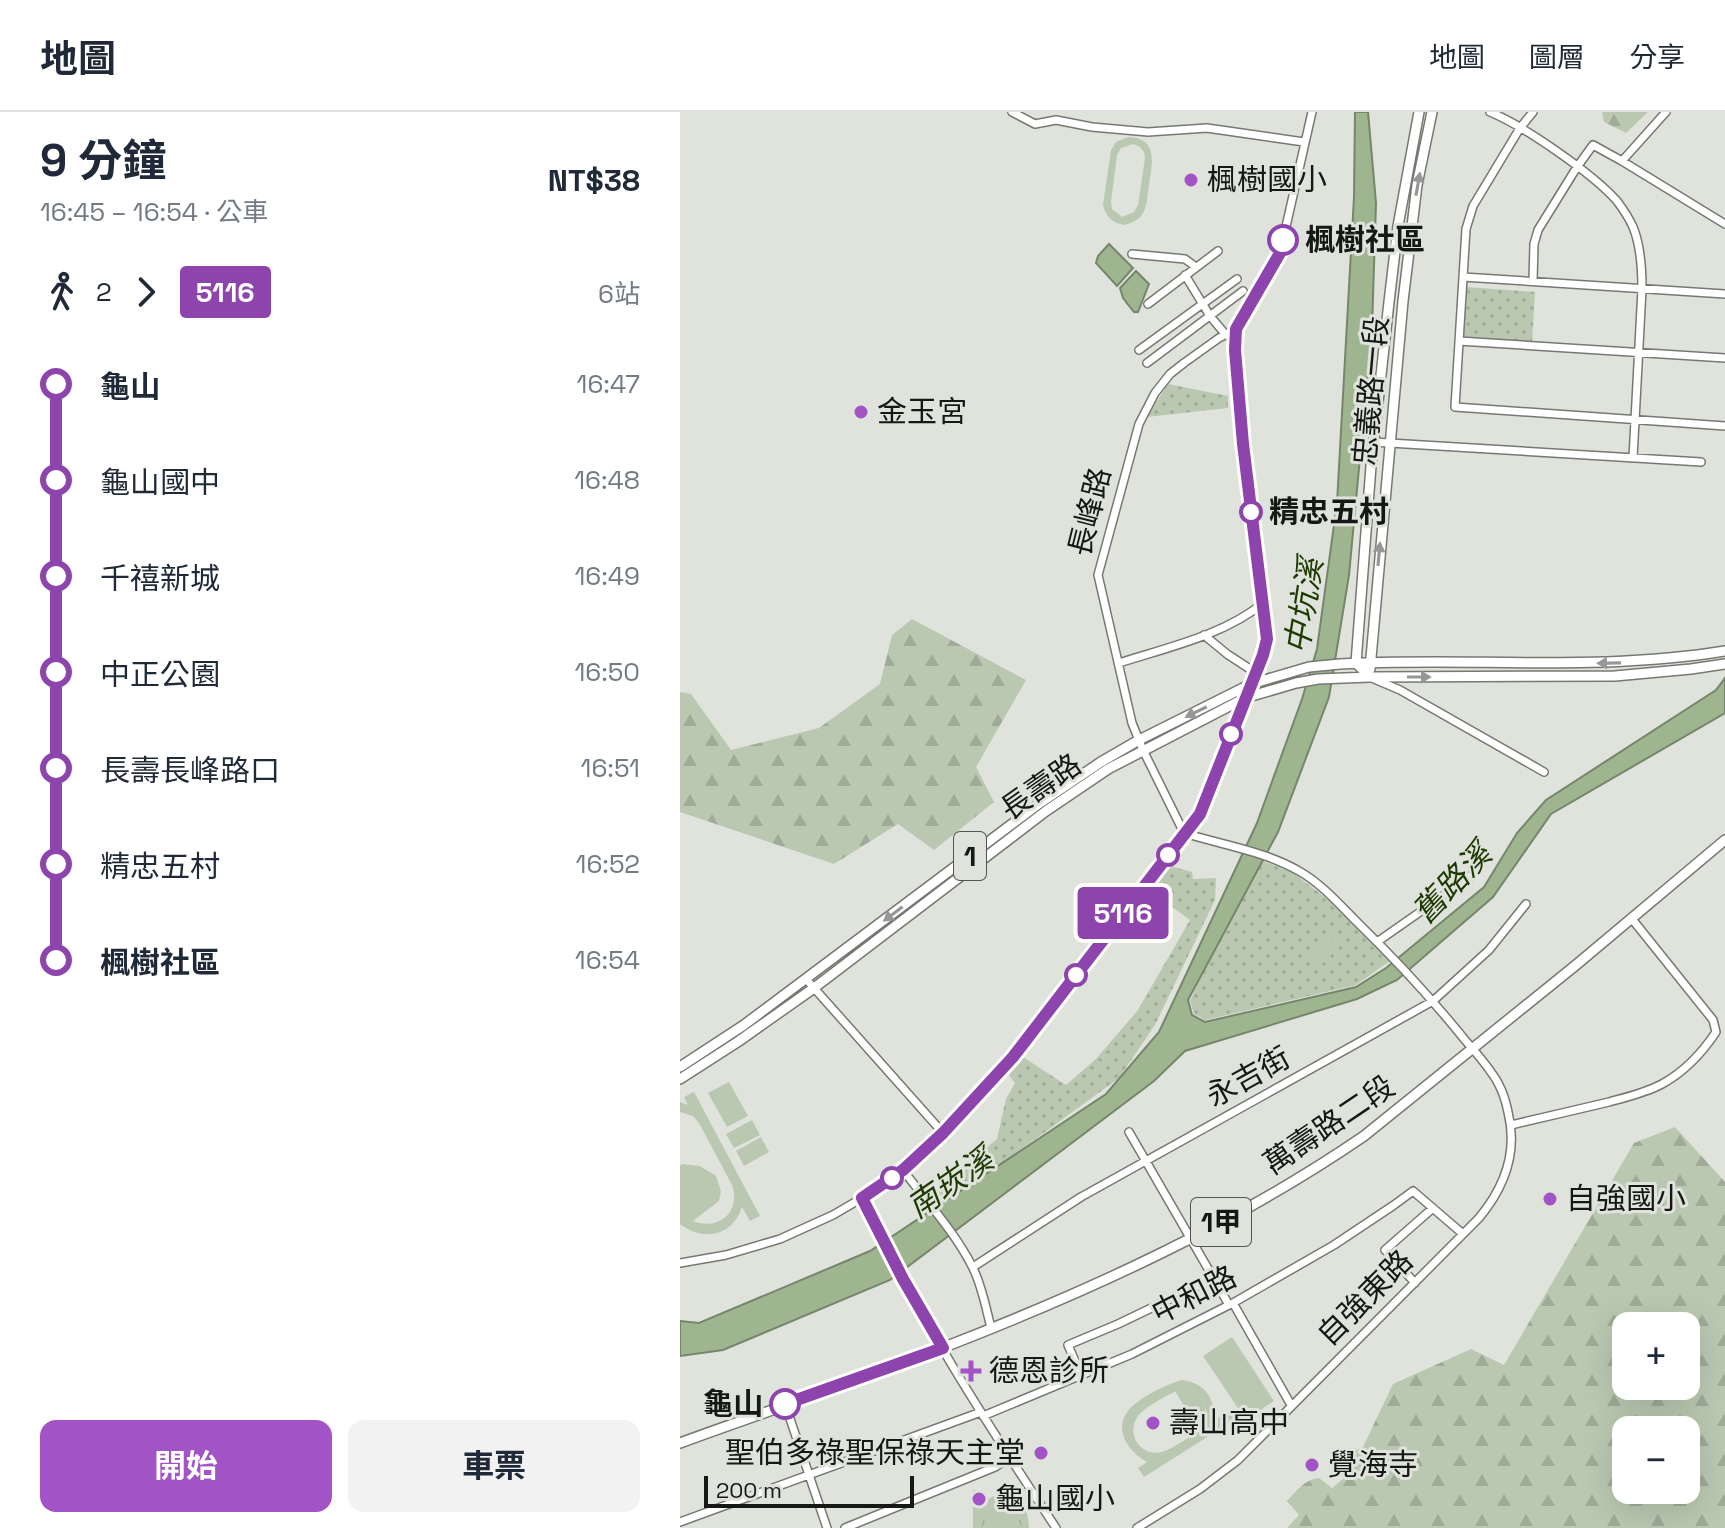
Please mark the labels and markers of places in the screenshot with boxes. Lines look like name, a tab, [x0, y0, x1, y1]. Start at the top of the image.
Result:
place label: 楓樹國小	[1207, 160, 1327, 199]
marker: 楓樹國小	[1182, 171, 1200, 189]
place label: 楓樹社區	[1305, 220, 1425, 259]
marker: 楓樹社區	[1268, 225, 1298, 255]
place label: 金玉宮	[877, 392, 967, 431]
marker: 金玉宮	[852, 403, 870, 421]
place label: 精忠五村	[1269, 492, 1389, 531]
marker: 精忠五村	[1240, 501, 1262, 523]
unlabelled marker	[1220, 723, 1242, 745]
unlabelled marker	[1157, 844, 1179, 866]
unlabelled marker	[1065, 964, 1087, 986]
unlabelled marker	[881, 1167, 903, 1189]
place label: 自強國小	[1566, 1179, 1686, 1218]
marker: 自強國小	[1541, 1190, 1559, 1208]
place label: 德恩診所	[989, 1351, 1109, 1390]
marker: 德恩診所	[960, 1360, 982, 1382]
place label: 龜山	[703, 1384, 763, 1423]
marker: 龜山	[770, 1389, 800, 1419]
place label: 壽山高中	[1169, 1403, 1289, 1442]
marker: 壽山高中	[1144, 1414, 1162, 1432]
place label: 聖伯多祿聖保祿天主堂	[725, 1433, 1025, 1472]
marker: 聖伯多祿聖保祿天主堂	[1032, 1444, 1050, 1462]
place label: 覺海寺	[1328, 1445, 1418, 1484]
marker: 覺海寺	[1303, 1456, 1321, 1474]
place label: 龜山國小	[995, 1479, 1115, 1518]
marker: 龜山國小	[970, 1490, 988, 1508]

